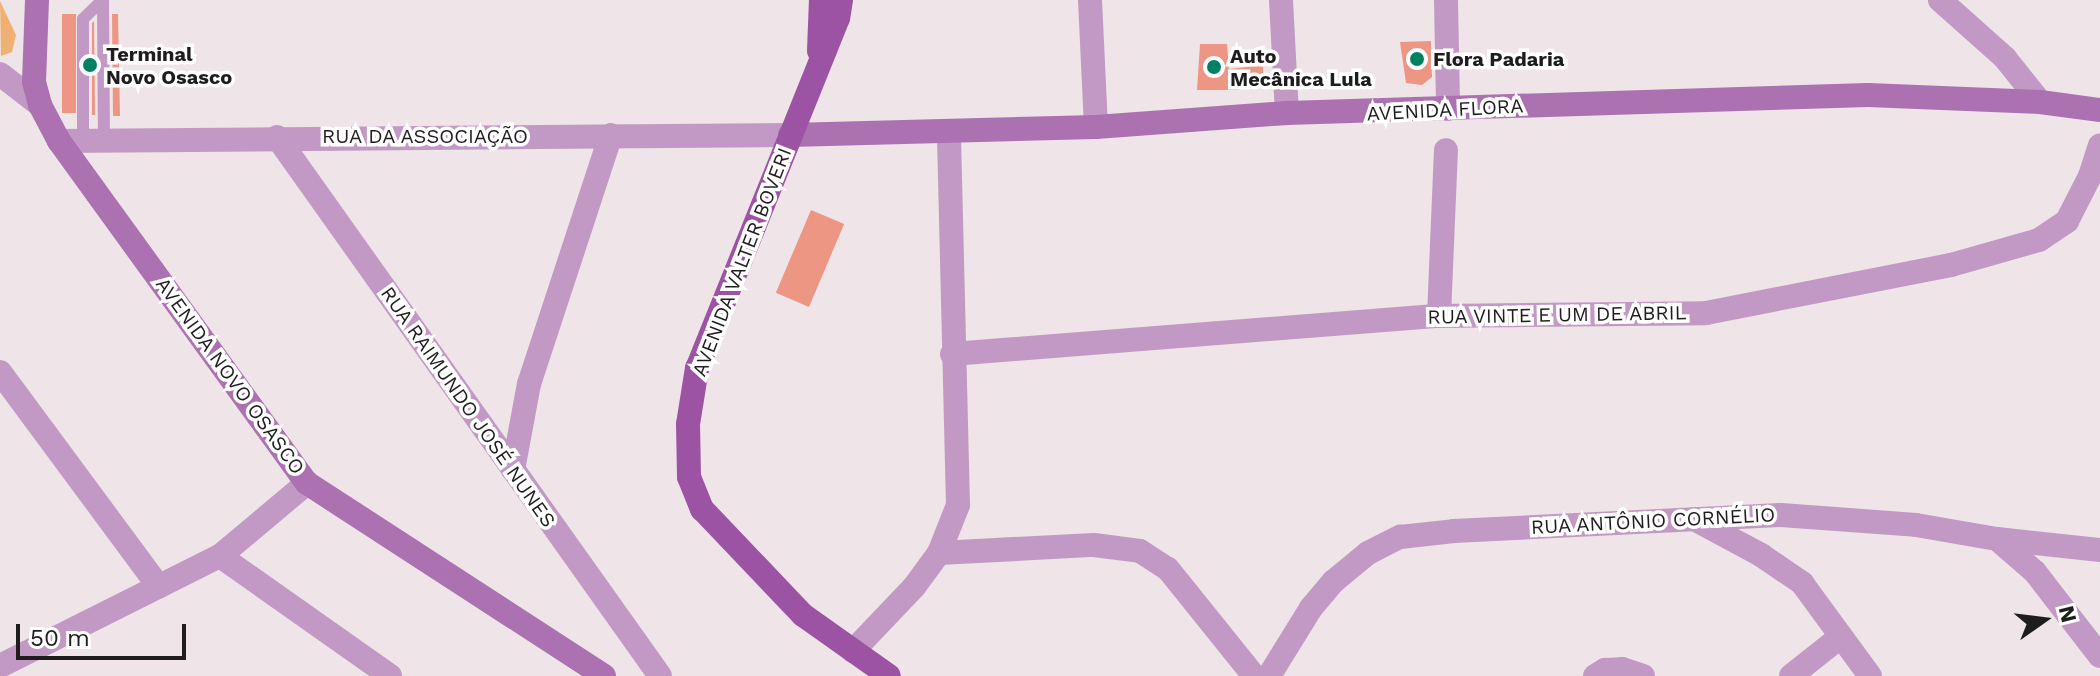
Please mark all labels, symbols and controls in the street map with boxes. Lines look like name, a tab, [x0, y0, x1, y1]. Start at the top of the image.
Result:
place label: Terminal Novo Osasco	[106, 42, 232, 89]
place label: Auto Mecânica Lula	[1230, 44, 1372, 91]
place label: Flora Padaria	[1433, 47, 1565, 71]
marker: Flora Padaria	[1408, 50, 1426, 68]
marker: Terminal Novo Osasco	[81, 56, 99, 74]
marker: Auto Mecânica Lula	[1205, 58, 1223, 76]
street label: AVENIDA FLORA	[1366, 94, 1524, 126]
street label: RUA DA ASSOCIAÇÃO	[321, 124, 529, 148]
street label: AVENIDA VALTER BOVERI	[687, 144, 797, 380]
street label: AVENIDA NOVO OSASCO	[150, 273, 310, 479]
street label: RUA RAIMUNDO JOSÉ NUNES	[375, 282, 561, 532]
street label: RUA VINTE E UM DE ABRIL	[1426, 301, 1688, 329]
street label: RUA ANTÔNIO CORNÉLIO	[1529, 503, 1777, 539]
north arrow	[2004, 580, 2084, 660]
text: N	[2054, 603, 2082, 625]
scale bar	[20, 608, 190, 658]
text: 50 m	[30, 624, 90, 652]

